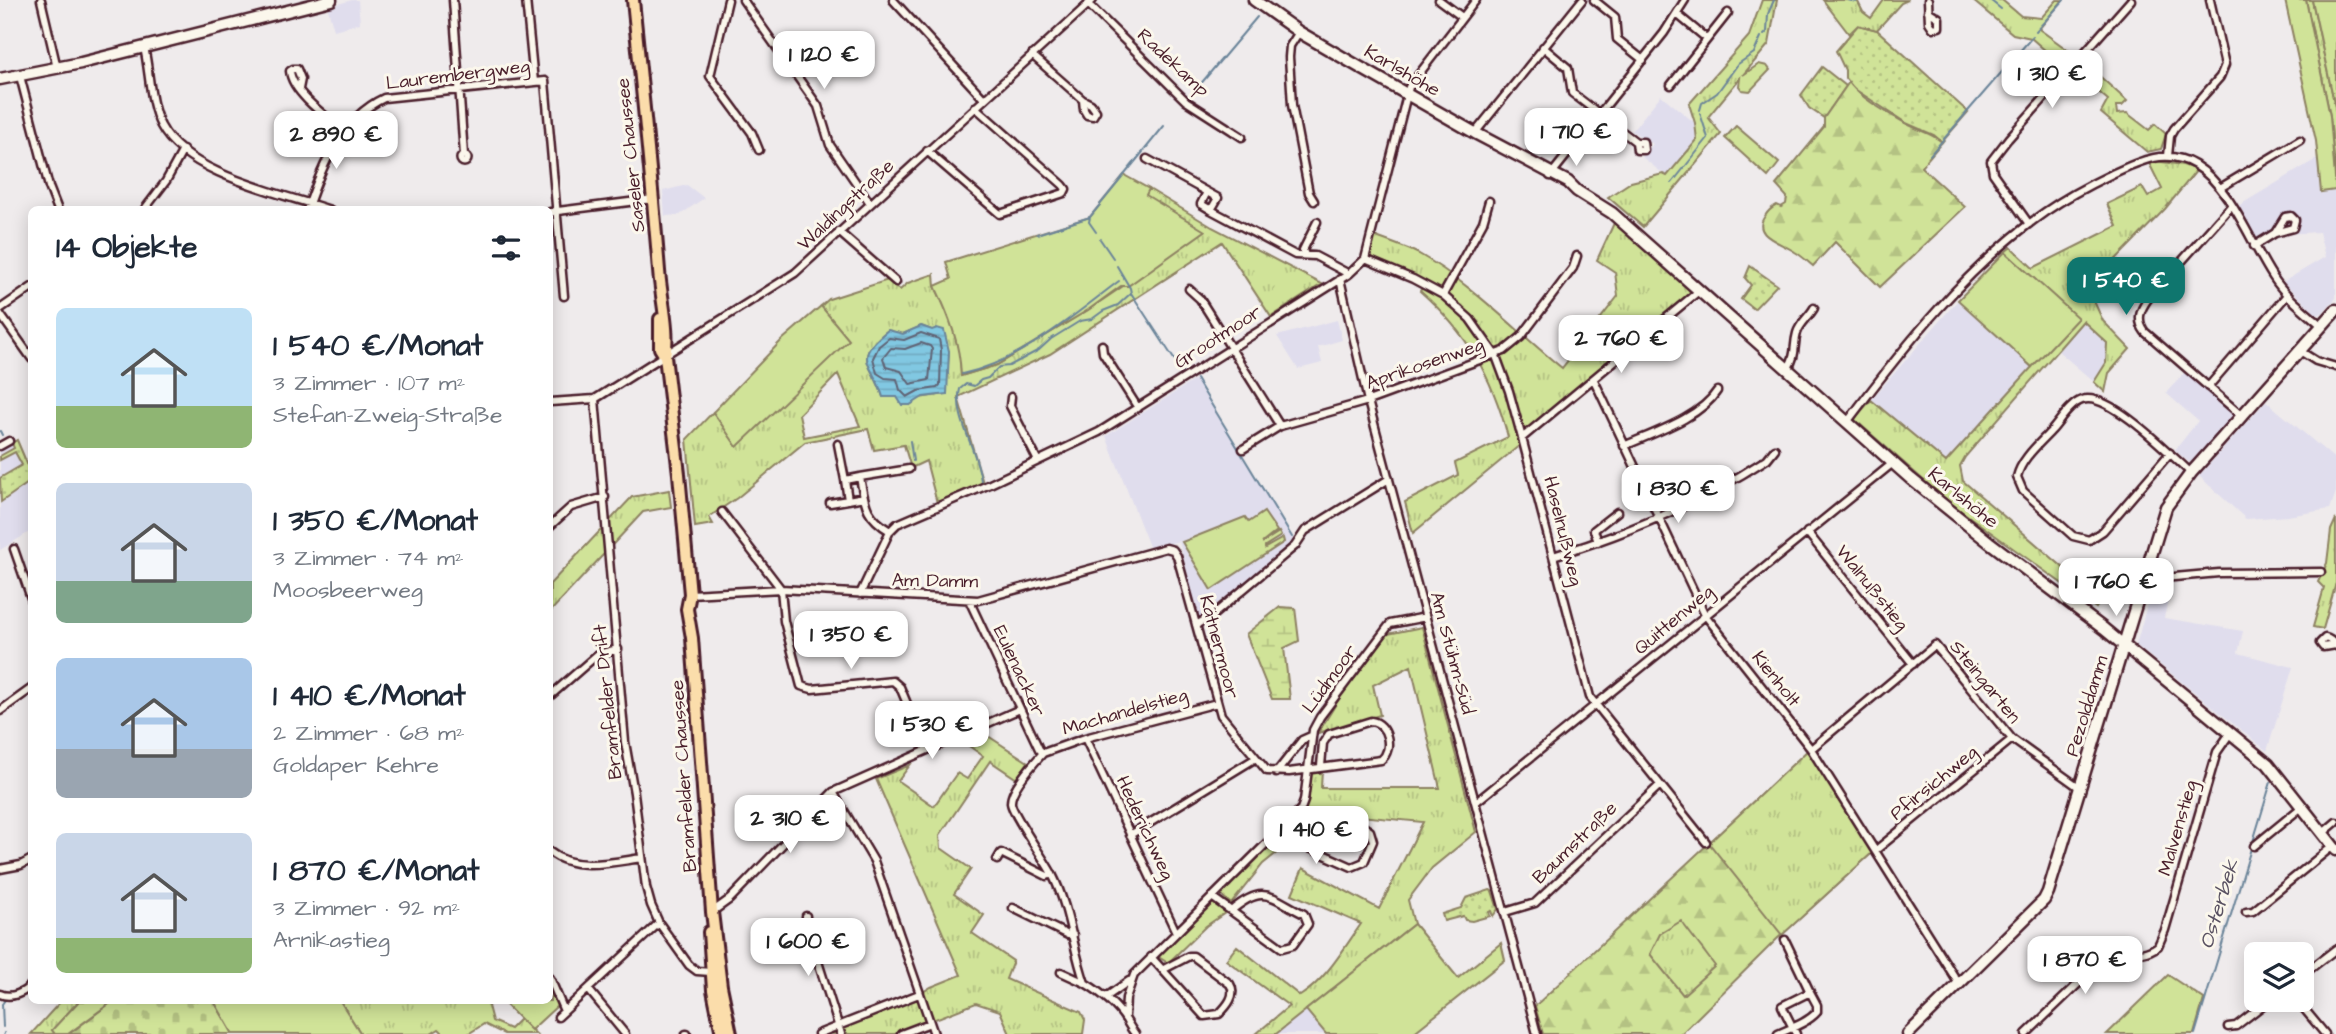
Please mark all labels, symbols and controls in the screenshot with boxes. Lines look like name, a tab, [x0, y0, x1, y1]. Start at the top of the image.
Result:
street label: Radekamp	[1131, 22, 1215, 104]
pin: 1 120 €	[759, 32, 889, 91]
text: 1 120 €	[789, 38, 859, 70]
street label: Karlshöhe	[1359, 38, 1445, 104]
pin: 1 310 €	[1987, 50, 2117, 110]
street label: Laurembergweg	[385, 53, 532, 98]
text: 1 310 €	[2018, 57, 2086, 89]
street label: Saseler Chaussee	[609, 77, 653, 233]
pin: 1 710 €	[1511, 108, 1641, 168]
pin: 2 890 €	[271, 111, 401, 171]
text: 1 710 €	[1540, 115, 1612, 147]
text: 2 890 €	[290, 118, 382, 150]
street label: Waldingstraße	[792, 153, 901, 258]
text: 14 Objekte	[56, 227, 198, 269]
icon: filters	[487, 229, 525, 267]
pin: 1 540 €	[2061, 258, 2191, 317]
text: 1 540 €	[2083, 264, 2169, 296]
street label: Grootmoor	[1169, 298, 1267, 375]
pin: 2 760 €	[1556, 316, 1686, 375]
text: 2 760 €	[1575, 322, 1667, 354]
text: 1 540 €/Monat	[273, 325, 483, 367]
street label: Aprikosenweg	[1362, 331, 1488, 398]
icon: home	[112, 336, 196, 420]
text: 3 Zimmer · 107 m²	[273, 367, 465, 399]
text: Stefan-Zweig-Straße	[273, 399, 502, 431]
street label: Karlshöhe	[1922, 461, 2004, 535]
pin: 1 830 €	[1613, 466, 1743, 525]
text: 1 830 €	[1638, 472, 1718, 504]
street label: Haselnußweg	[1535, 473, 1590, 589]
text: 1 350 €/Monat	[273, 500, 478, 542]
icon: home	[112, 511, 196, 595]
street label: Walnußstieg	[1828, 539, 1915, 637]
text: 3 Zimmer · 74 m²	[273, 542, 464, 574]
pin: 1 760 €	[2051, 558, 2181, 618]
text: 1 760 €	[2075, 565, 2157, 597]
street label: Am Damm	[892, 567, 979, 595]
text: Moosbeerweg	[273, 574, 423, 606]
street label: Quittenweg	[1628, 578, 1720, 662]
street label: Am Stühm-Süd	[1423, 589, 1481, 717]
street label: Kätnermoor	[1192, 592, 1246, 702]
pin: 1 350 €	[786, 612, 916, 671]
text: 1 350 €	[810, 618, 892, 650]
street label: Eulenacker	[986, 621, 1052, 721]
street label: Bramfelder Drift	[586, 623, 630, 781]
street label: Steingarten	[1942, 635, 2027, 730]
street label: Lüdmoor	[1296, 639, 1364, 719]
street label: Kienholt	[1745, 645, 1807, 713]
street label: Pezolddamm	[2059, 652, 2115, 760]
text: 1 410 €/Monat	[273, 675, 466, 717]
street label: Bramfelder Chaussee	[664, 679, 704, 873]
street label: Machandelstieg	[1059, 681, 1191, 744]
icon: home	[112, 686, 196, 770]
pin: 1 530 €	[867, 702, 997, 761]
text: 1 530 €	[891, 708, 973, 740]
text: 2 Zimmer · 68 m²	[273, 717, 465, 749]
street label: Pfirsichweg	[1884, 739, 1984, 828]
text: Goldaper Kehre	[273, 749, 439, 781]
street label: Hederichweg	[1108, 772, 1181, 885]
street label: Malvenstieg	[2151, 777, 2206, 879]
pin: 2 310 €	[725, 796, 855, 855]
street label: Baumstraße	[1526, 796, 1624, 890]
text: 2 310 €	[750, 802, 830, 834]
pin: 1 410 €	[1251, 806, 1381, 866]
text: 1 410 €	[1280, 813, 1352, 845]
text: 1 870 €/Monat	[273, 850, 479, 892]
water label: Osterbek	[2192, 855, 2247, 952]
icon: home	[112, 861, 196, 945]
text: 3 Zimmer · 92 m²	[273, 892, 460, 924]
pin: 1 600 €	[743, 918, 873, 978]
text: Arnikastieg	[273, 924, 390, 956]
text: 1 600 €	[766, 925, 850, 957]
pin: 1 870 €	[2020, 936, 2150, 996]
map controls	[2244, 942, 2314, 1012]
button: layers	[2244, 942, 2314, 1012]
text: 1 870 €	[2043, 943, 2127, 975]

